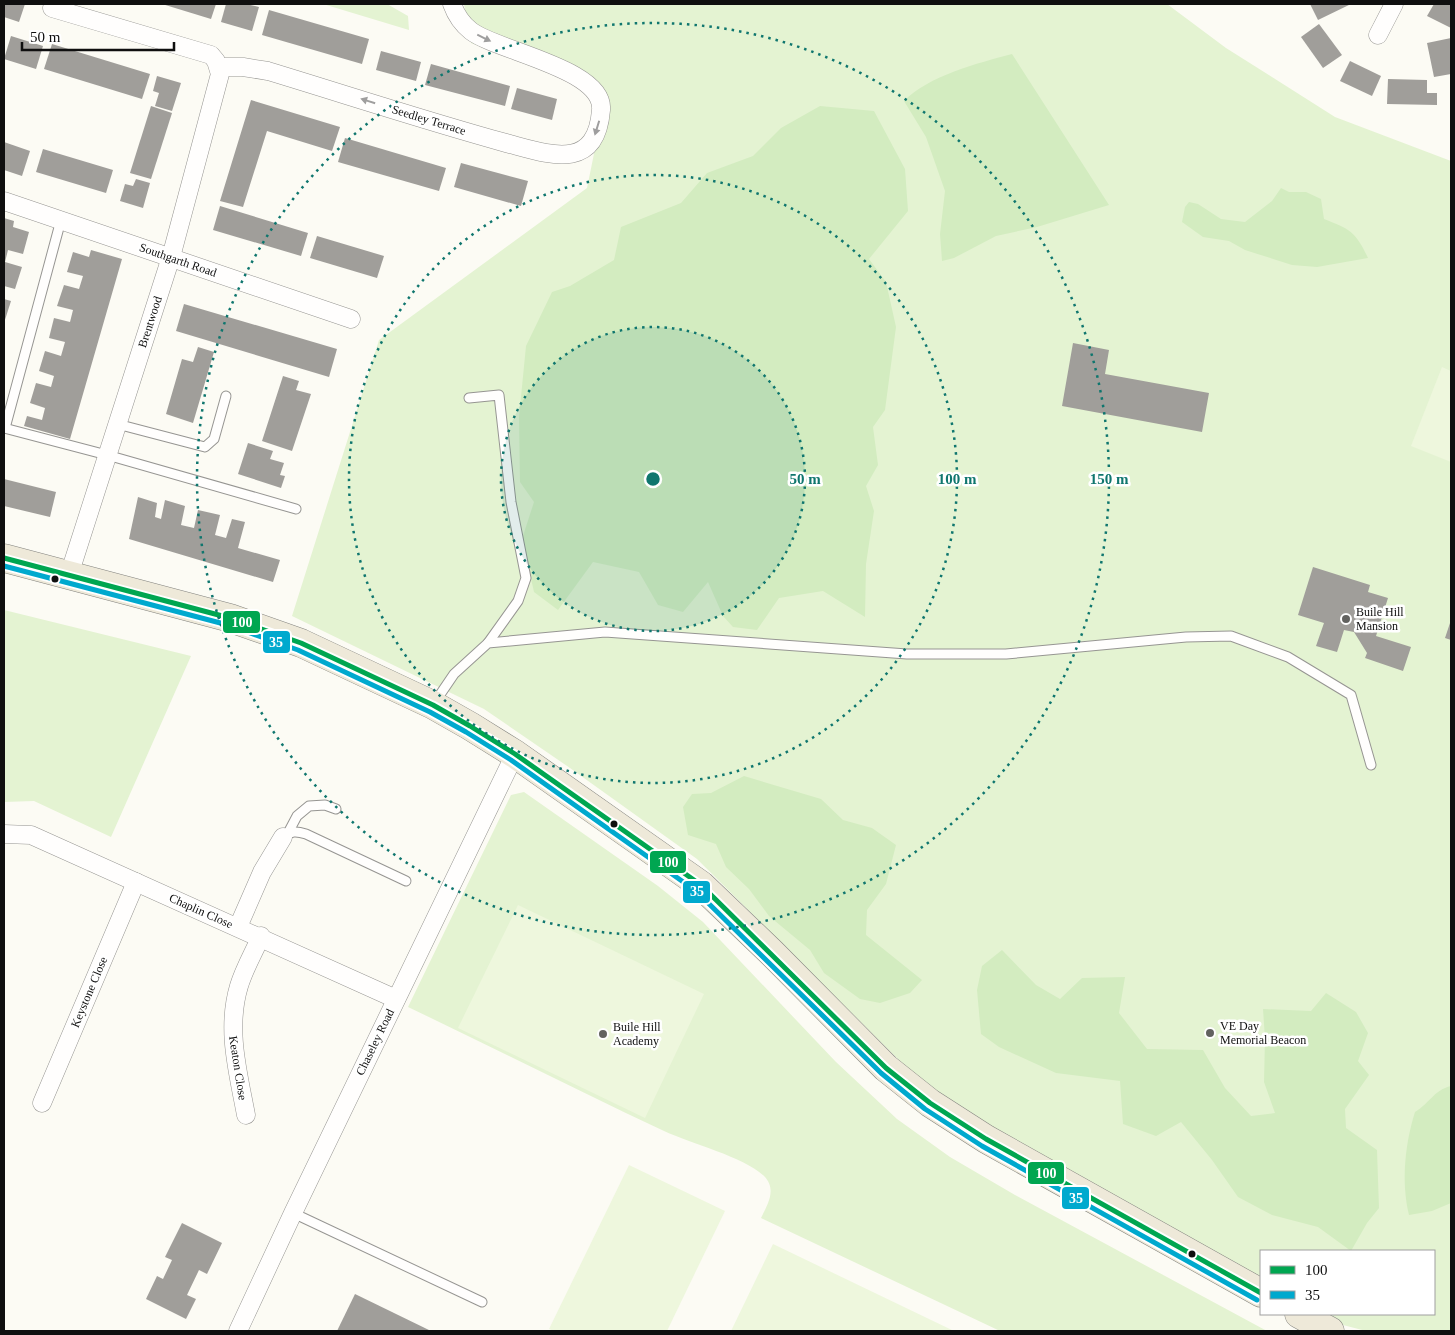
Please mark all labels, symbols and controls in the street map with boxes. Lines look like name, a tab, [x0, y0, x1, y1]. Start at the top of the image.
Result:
scale bar	[22, 20, 175, 52]
text: 50 m	[30, 29, 61, 45]
one-way arrow	[477, 34, 491, 42]
one-way arrow	[361, 97, 376, 105]
street label: Seedley Terrace	[390, 102, 468, 138]
one-way arrow	[593, 121, 601, 136]
street label: Southgarth Road	[137, 240, 219, 280]
street label: Brentwood	[135, 294, 165, 350]
centre of rings	[644, 470, 662, 488]
text: 50 m	[789, 471, 821, 487]
text: 100 m	[938, 471, 977, 487]
text: 150 m	[1090, 471, 1129, 487]
unlabelled marker	[50, 574, 60, 584]
place label: Buile Hill Mansion	[1356, 605, 1404, 633]
line badge: 100	[222, 610, 261, 634]
marker: Buile Hill Mansion	[1340, 613, 1352, 625]
text: 100	[232, 615, 253, 630]
line badge: 35	[262, 630, 291, 654]
text: 35	[269, 635, 283, 650]
unlabelled marker	[609, 819, 619, 829]
line badge: 100	[649, 850, 687, 874]
text: 100	[658, 855, 679, 870]
line badge: 35	[682, 880, 711, 904]
text: 35	[690, 884, 704, 899]
street label: Chaplin Close	[167, 891, 235, 931]
street label: Keystone Close	[68, 954, 110, 1030]
street label: Chaseley Road	[353, 1006, 397, 1078]
place label: VE Day Memorial Beacon	[1220, 1019, 1306, 1047]
place label: Buile Hill Academy	[613, 1020, 661, 1048]
marker: VE Day Memorial Beacon	[1204, 1027, 1216, 1039]
marker: Buile Hill Academy	[597, 1028, 609, 1040]
street label: Keaton Close	[226, 1035, 250, 1101]
line badge: 100	[1027, 1161, 1065, 1185]
text: 100	[1036, 1166, 1057, 1181]
line badge: 35	[1061, 1186, 1090, 1210]
text: 35	[1069, 1191, 1083, 1206]
unlabelled marker	[1187, 1249, 1197, 1259]
legend	[1260, 1250, 1435, 1315]
text: 100	[1305, 1262, 1328, 1278]
text: 35	[1305, 1287, 1320, 1303]

